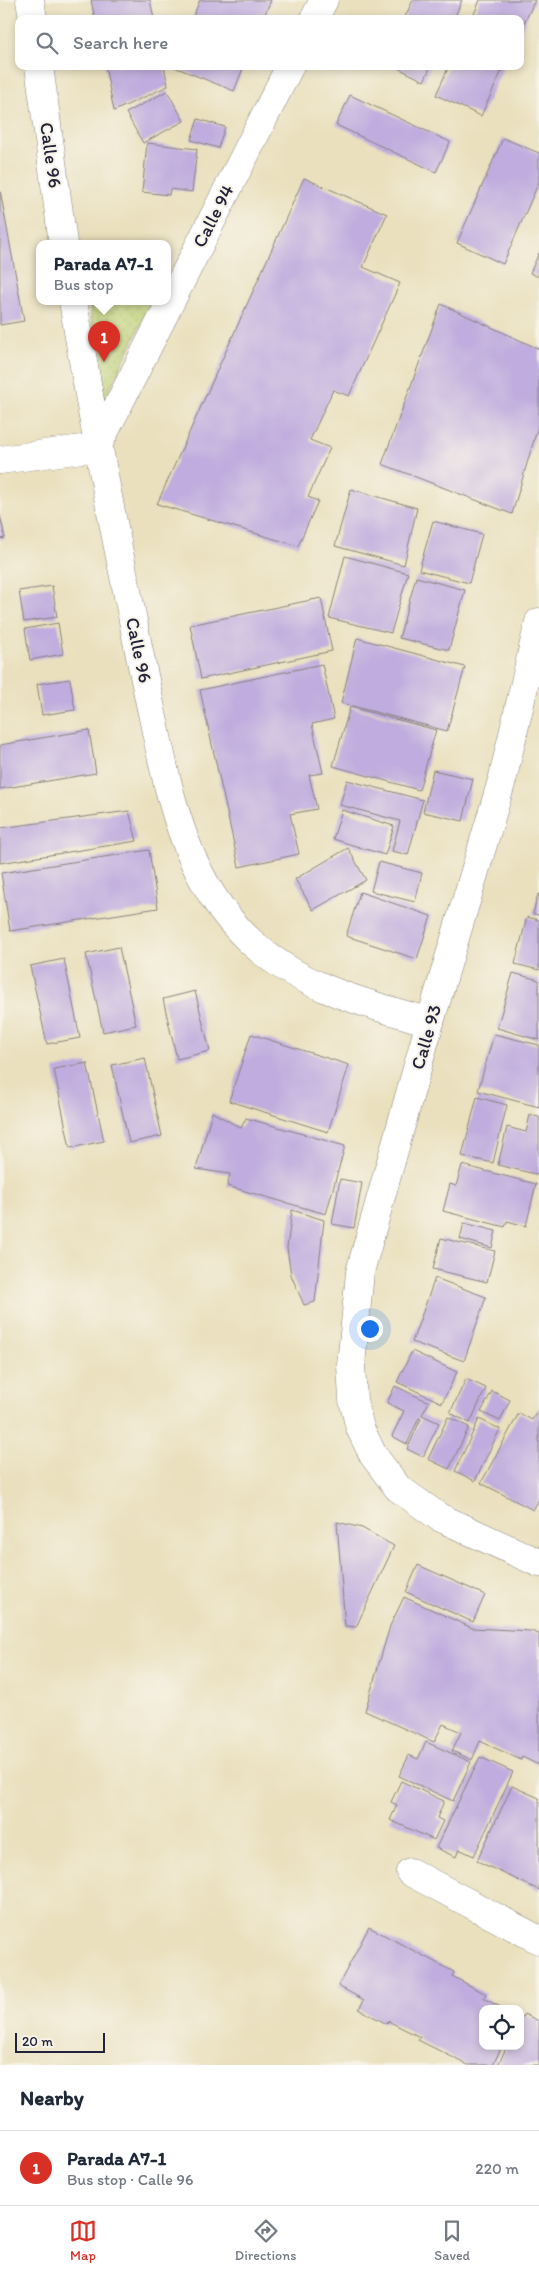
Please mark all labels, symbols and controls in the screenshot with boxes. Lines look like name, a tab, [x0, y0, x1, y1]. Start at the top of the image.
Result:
search box	[15, 15, 524, 70]
icon: search	[33, 29, 61, 57]
text: Search here	[73, 31, 168, 54]
street label: Calle 96	[35, 121, 67, 189]
street label: Calle 94	[187, 181, 239, 251]
popup	[36, 240, 171, 305]
text: Parada A7-1	[54, 252, 153, 275]
text: Bus stop	[54, 275, 113, 294]
pin: 1	[88, 321, 120, 362]
street label: Calle 96	[121, 615, 157, 685]
street label: Calle 93	[406, 1002, 446, 1072]
your location	[357, 1316, 383, 1342]
map controls	[479, 2005, 524, 2050]
button: locate	[479, 2005, 524, 2050]
scale bar	[15, 2030, 105, 2053]
text: 20 m	[22, 2033, 53, 2050]
text: Nearby	[20, 2085, 84, 2110]
text: Parada A7-1	[67, 2147, 166, 2170]
text: 1	[32, 2159, 40, 2178]
text: 220 m	[475, 2159, 519, 2178]
text: Bus stop · Calle 96	[67, 2170, 193, 2189]
tab: Map	[69, 2217, 97, 2264]
tab: Directions	[235, 2217, 296, 2264]
tab: Saved	[434, 2217, 470, 2264]

